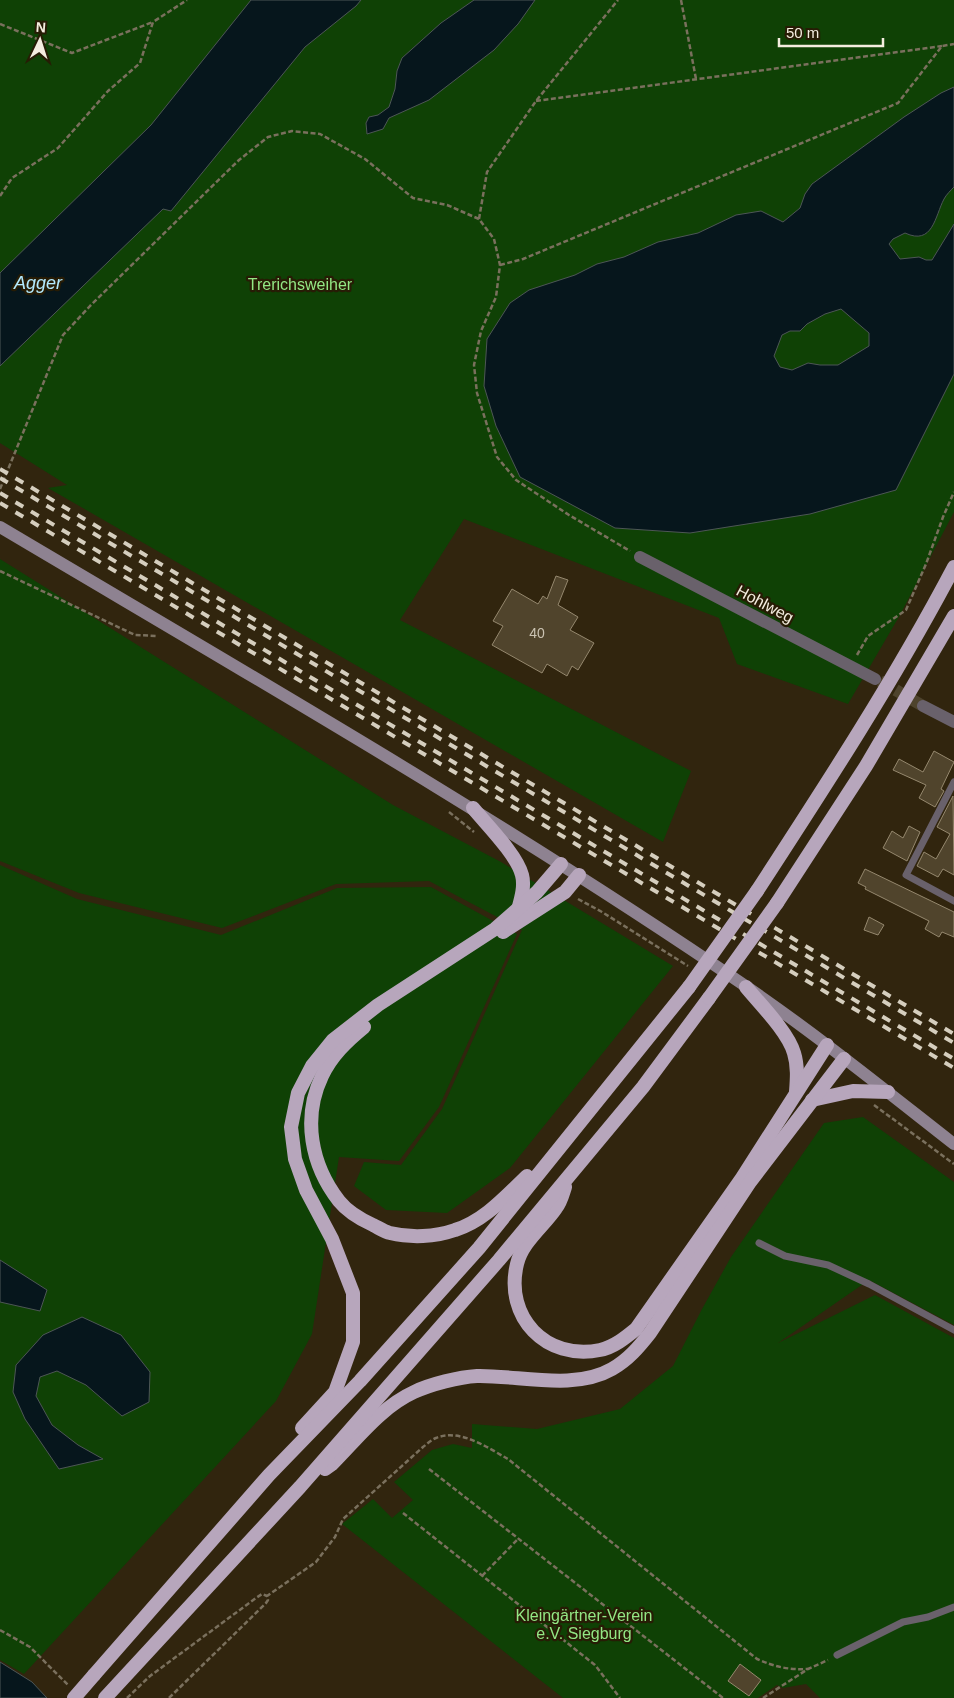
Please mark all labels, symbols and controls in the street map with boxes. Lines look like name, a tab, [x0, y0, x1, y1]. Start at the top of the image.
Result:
north arrow	[15, 15, 65, 65]
scale bar	[779, 15, 883, 47]
text: N	[35, 19, 47, 35]
text: 50 m	[786, 24, 819, 41]
water label: Agger	[13, 273, 63, 293]
park label: Trerichsweiher	[248, 276, 353, 293]
street label: Hohlweg	[734, 582, 796, 626]
house number: 40	[529, 625, 545, 641]
park label: Kleingärtner-Verein e.V. Siegburg	[516, 1607, 652, 1642]

